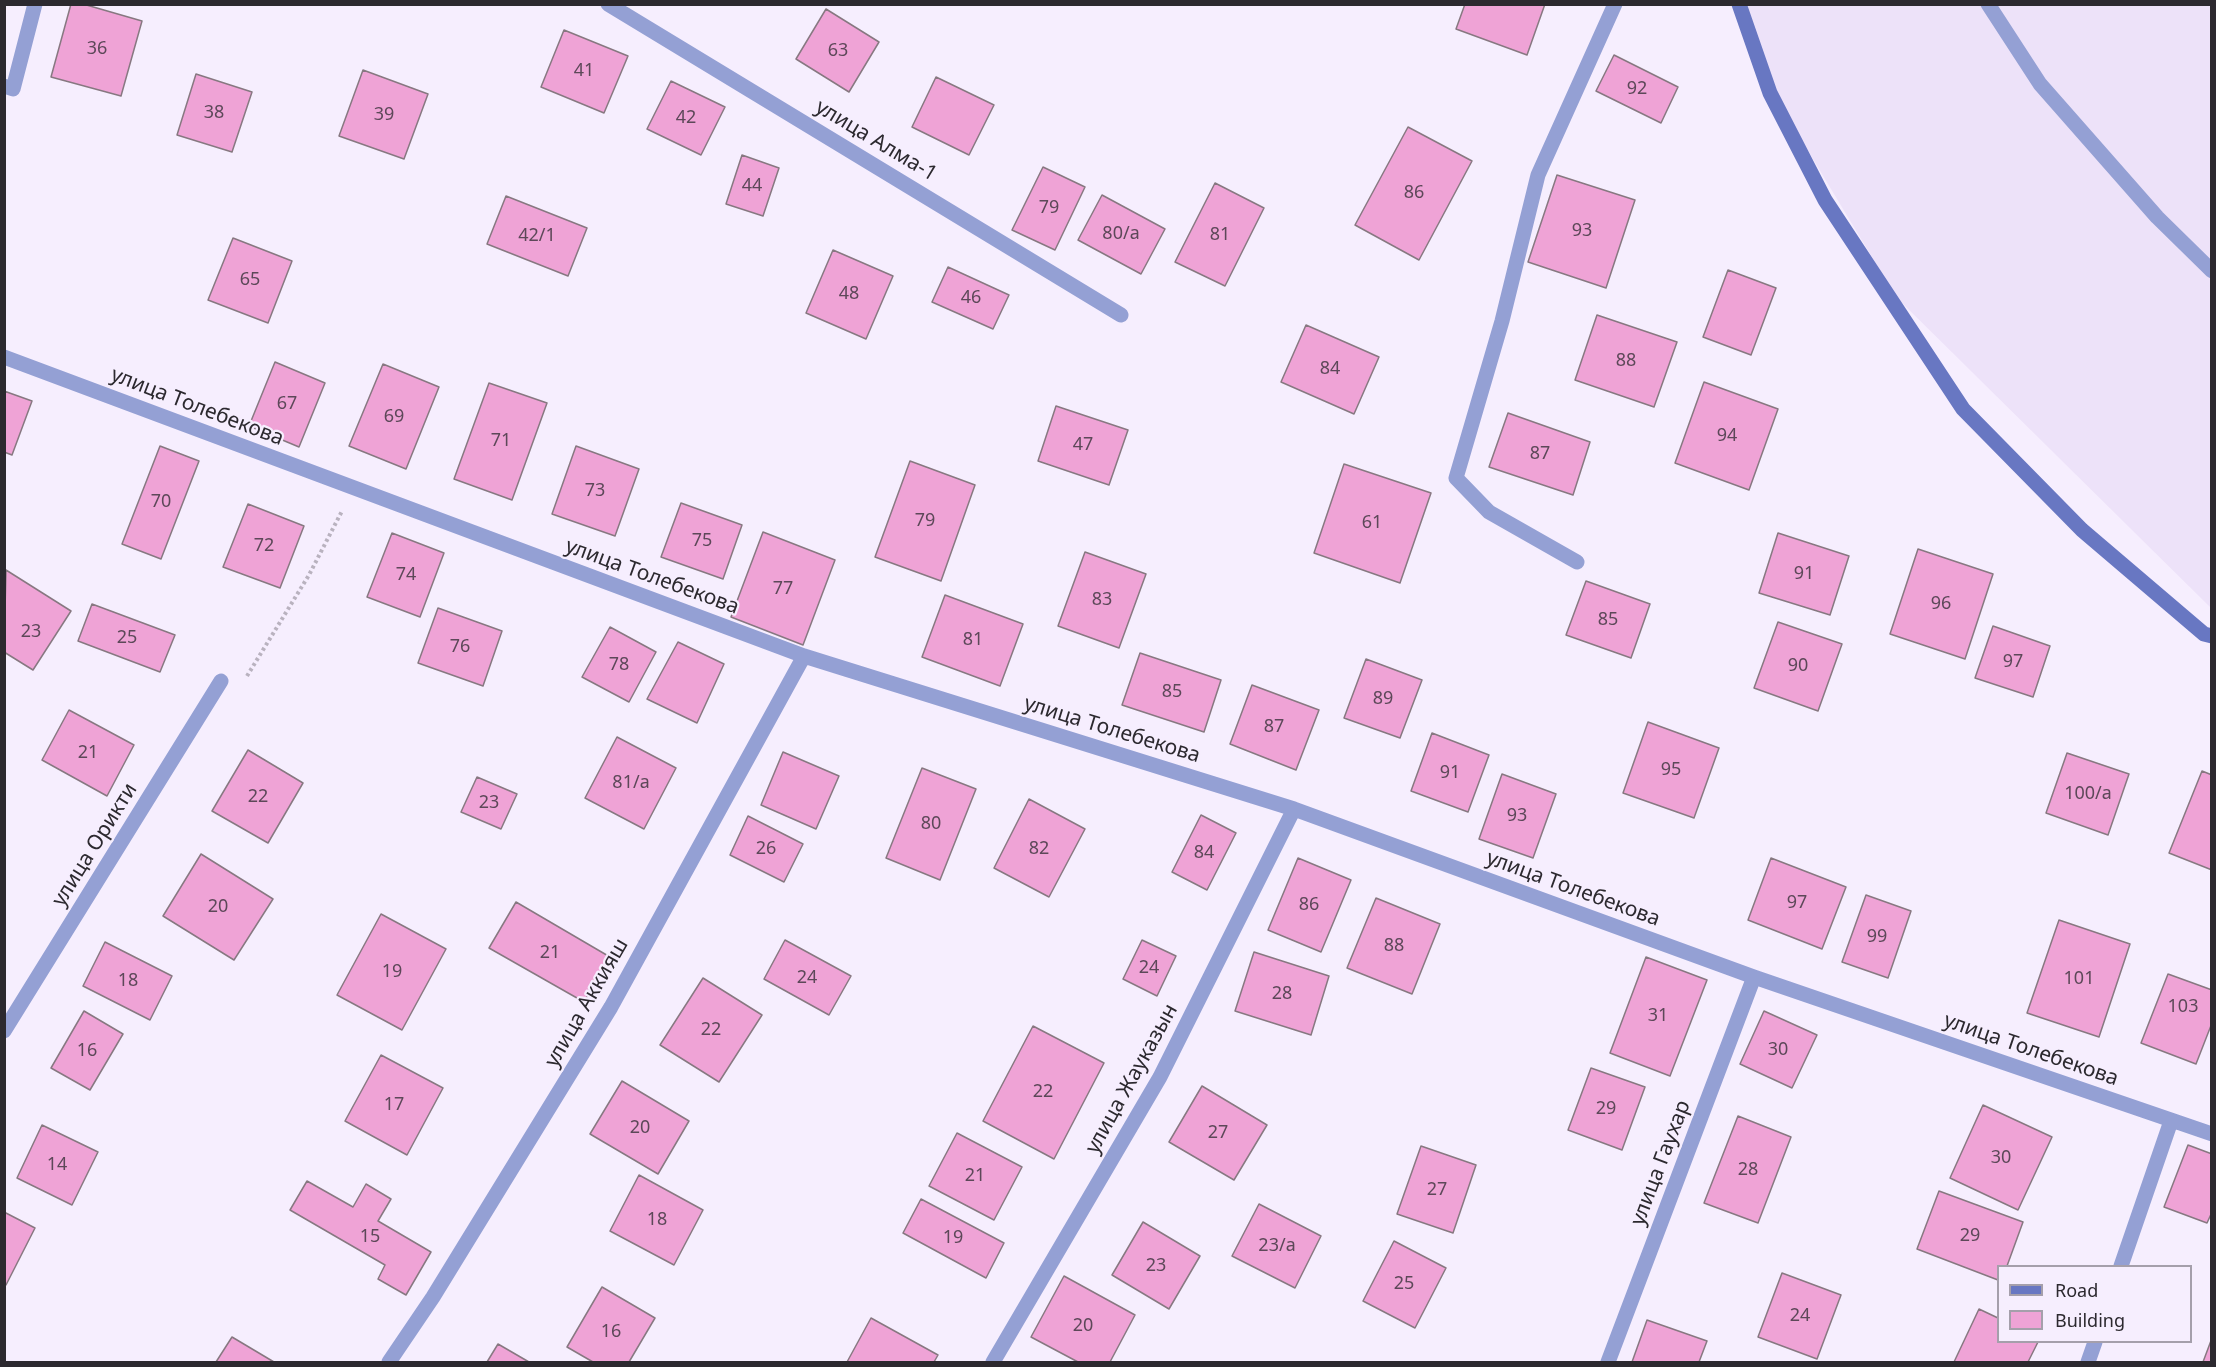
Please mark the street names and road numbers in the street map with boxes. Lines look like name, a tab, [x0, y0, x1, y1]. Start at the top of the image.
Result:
street label: улица Алма-1	[811, 95, 941, 187]
street label: улица Толебекова	[107, 362, 287, 452]
street label: улица Толебекова	[562, 534, 742, 620]
street label: улица Толебекова	[1021, 691, 1203, 769]
street label: улица Орикти	[47, 779, 143, 911]
street label: улица Толебекова	[1483, 846, 1663, 932]
street label: улица Аккияш	[540, 934, 634, 1072]
street label: улица Жауказын	[1080, 1000, 1184, 1158]
street label: улица Толебекова	[1940, 1008, 2122, 1092]
street label: улица Гаухар	[1626, 1097, 1696, 1229]

